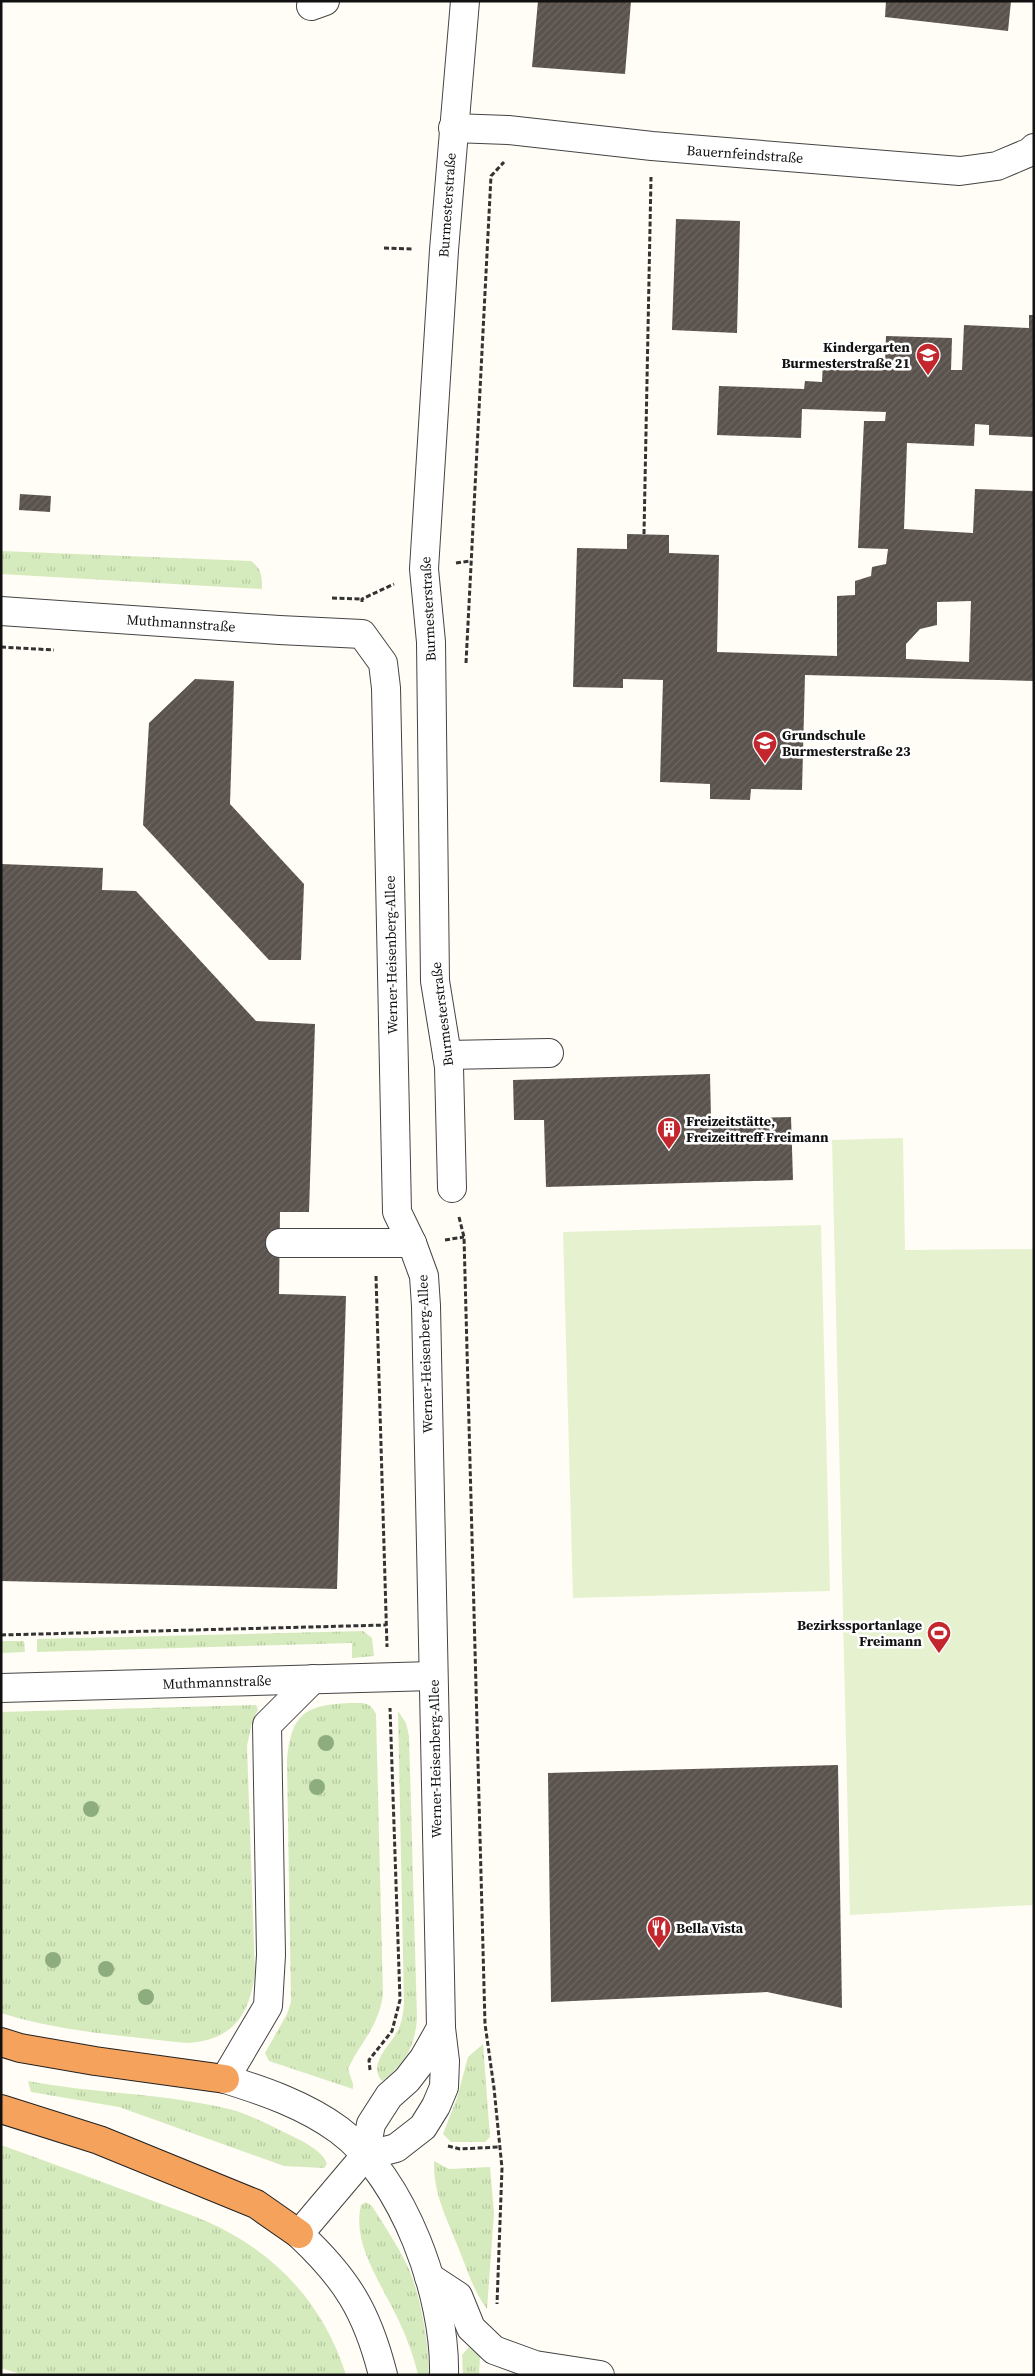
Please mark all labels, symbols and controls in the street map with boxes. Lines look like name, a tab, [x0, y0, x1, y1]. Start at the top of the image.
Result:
street label: Bauernfeindstraße	[686, 140, 804, 168]
street label: Burmesterstraße	[433, 152, 461, 258]
place label: Kindergarten Burmesterstraße 21	[781, 337, 910, 373]
school or university icon: Kindergarten Burmesterstraße 21	[915, 342, 941, 376]
street label: Burmesterstraße	[415, 556, 441, 662]
street label: Muthmannstraße	[126, 609, 236, 637]
place label: Grundschule Burmesterstraße 23	[782, 725, 911, 761]
school or university icon: Grundschule Burmesterstraße 23	[752, 730, 778, 764]
street label: Werner-Heisenberg-Allee	[380, 875, 402, 1035]
street label: Burmesterstraße	[426, 961, 458, 1067]
place label: Freizeitstätte, Freizeittreff Freimann	[686, 1111, 829, 1147]
building icon: Freizeitstätte, Freizeittreff Freimann	[656, 1116, 682, 1150]
street label: Werner-Heisenberg-Allee	[412, 1274, 438, 1434]
place label: Bezirkssportanlage Freimann	[797, 1615, 922, 1651]
sports icon: Bezirkssportanlage Freimann	[926, 1620, 952, 1654]
street label: Muthmannstraße	[162, 1670, 272, 1694]
street label: Werner-Heisenberg-Allee	[424, 1679, 446, 1839]
restaurant icon: Bella Vista	[646, 1915, 672, 1949]
place label: Bella Vista	[676, 1918, 744, 1938]

